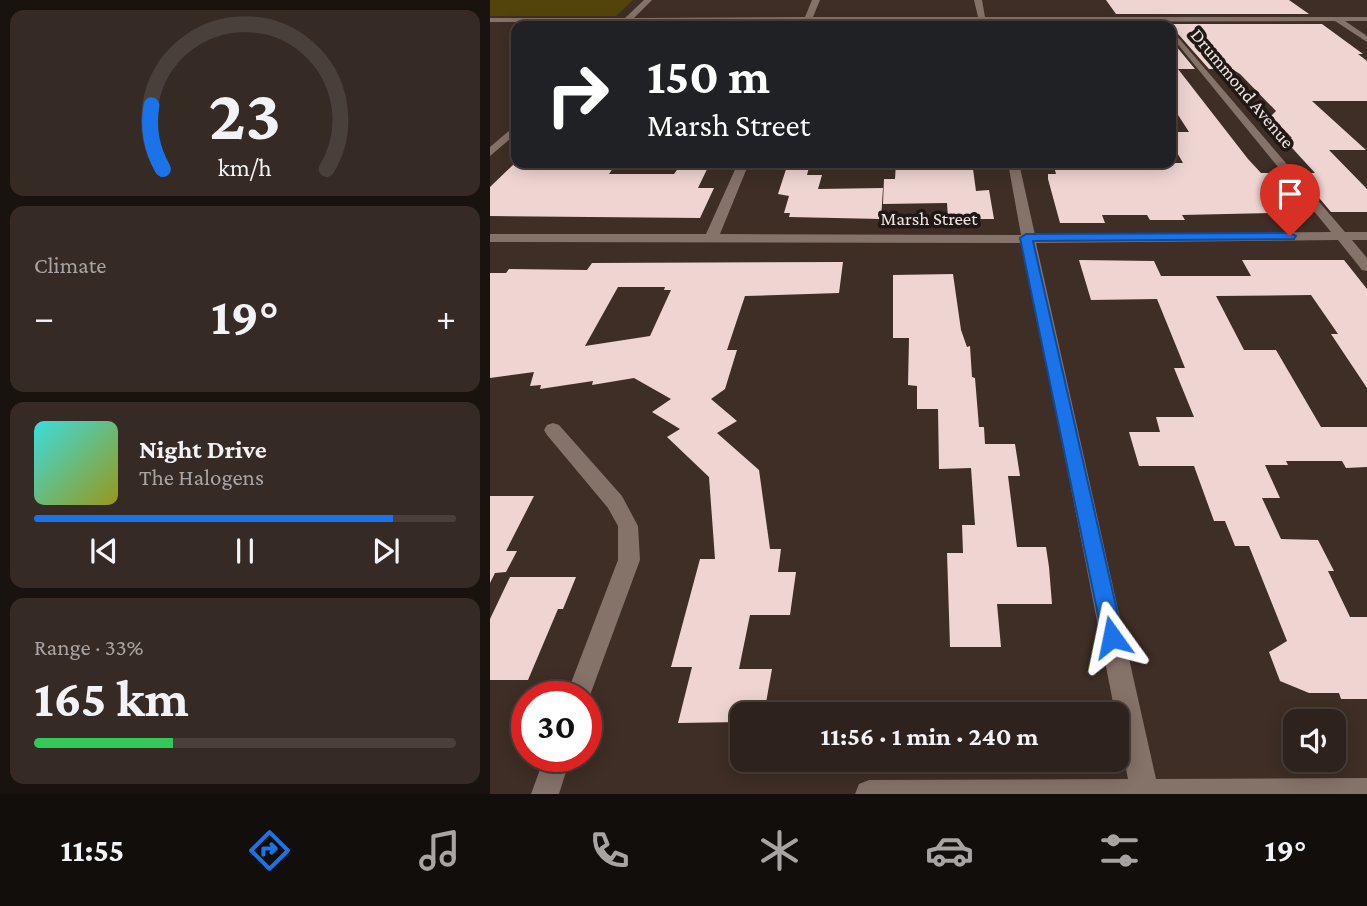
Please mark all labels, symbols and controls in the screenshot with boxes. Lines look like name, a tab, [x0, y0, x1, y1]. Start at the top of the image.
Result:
street label: Drummond Avenue	[1187, 24, 1299, 152]
icon: right	[532, 49, 623, 140]
text: 150 m	[647, 49, 770, 104]
text: 23	[209, 74, 281, 155]
text: Marsh Street	[647, 107, 810, 143]
text: km/h	[218, 154, 272, 181]
pin	[1260, 164, 1320, 236]
icon: arrive	[1271, 175, 1309, 213]
street label: Marsh Street	[881, 208, 978, 229]
text: Climate	[34, 252, 106, 278]
text: 19°	[211, 287, 279, 345]
text: −	[34, 296, 54, 338]
text: +	[436, 296, 456, 338]
text: Night Drive	[139, 435, 267, 464]
text: The Halogens	[139, 464, 264, 490]
icon: previous	[85, 532, 123, 570]
icon: pause	[226, 532, 264, 570]
icon: next	[367, 532, 405, 570]
position arrow	[1075, 600, 1149, 674]
text: Range · 33%	[34, 634, 144, 660]
text: 165 km	[34, 669, 189, 727]
speed limit sign: 30	[511, 681, 602, 772]
map controls	[1283, 709, 1346, 772]
button: sound	[1283, 709, 1346, 772]
text: 11:56 · 1 min · 240 m	[820, 722, 1039, 751]
icon: directions	[245, 826, 294, 875]
icon: music	[415, 826, 464, 875]
icon: phone	[585, 826, 634, 875]
icon: climate	[755, 826, 804, 875]
icon: car	[925, 826, 974, 875]
icon: filters	[1095, 826, 1144, 875]
text: 11:55	[60, 832, 124, 868]
text: 19°	[1265, 832, 1306, 868]

